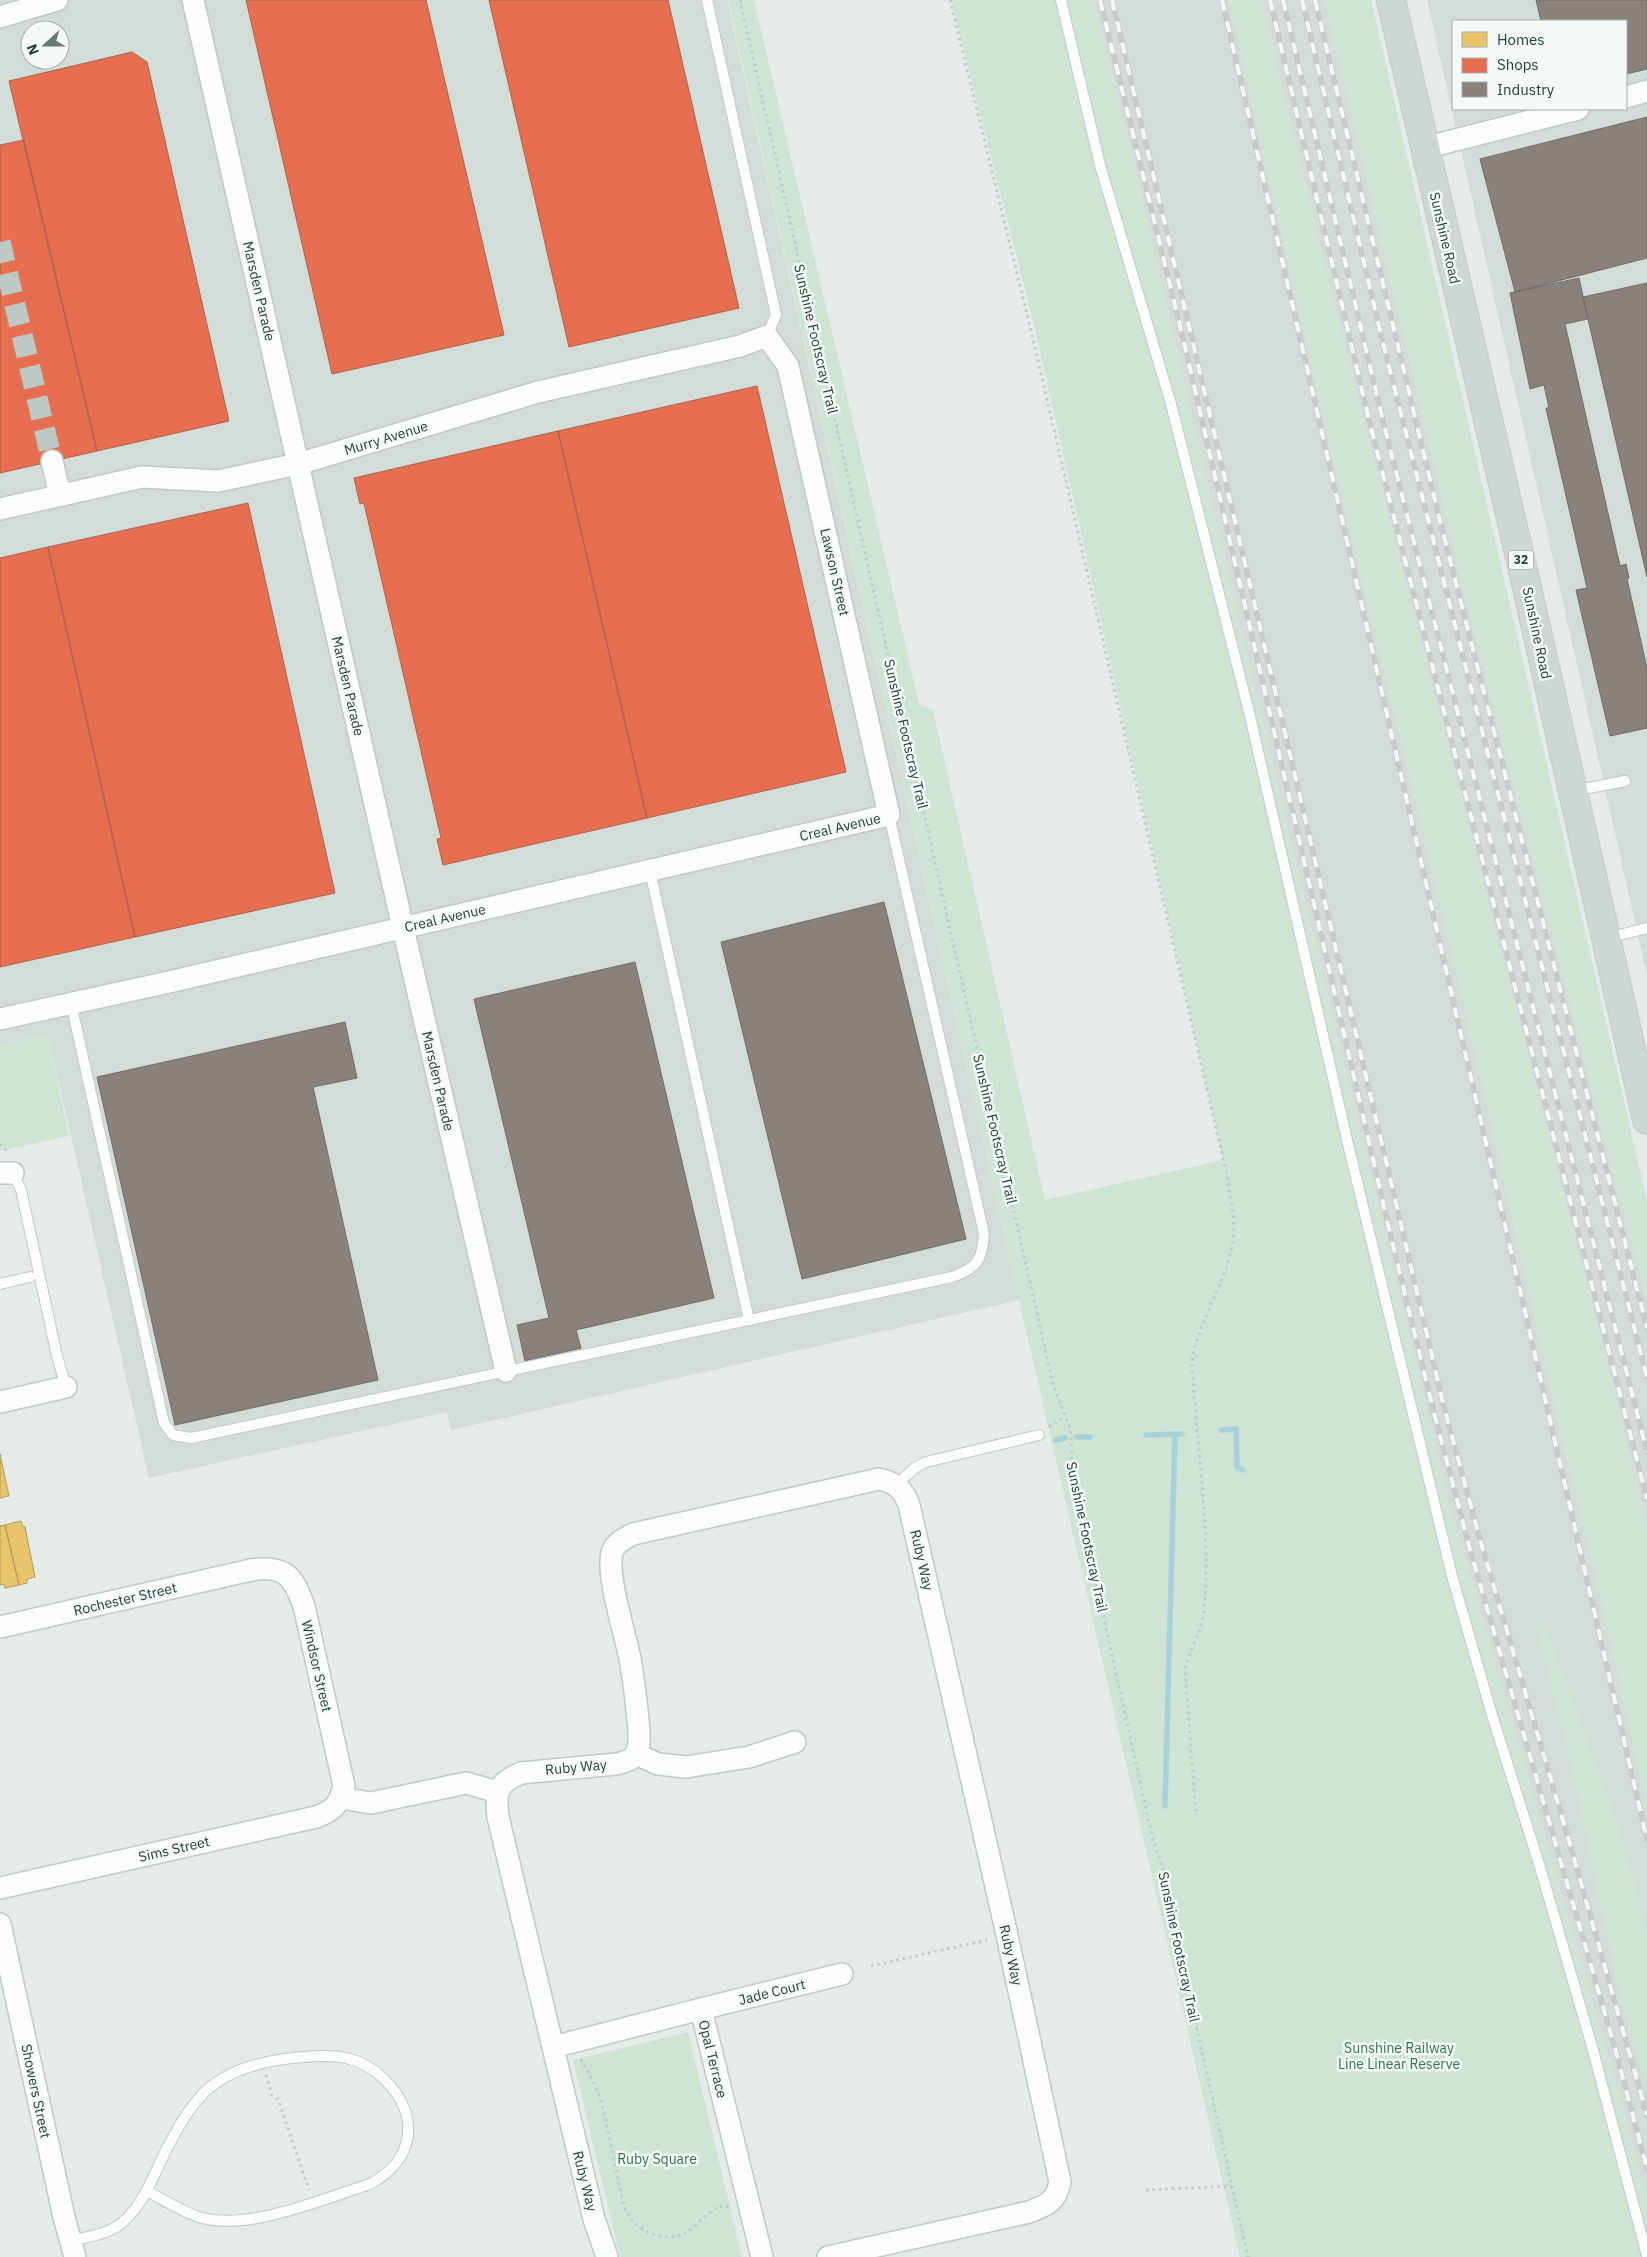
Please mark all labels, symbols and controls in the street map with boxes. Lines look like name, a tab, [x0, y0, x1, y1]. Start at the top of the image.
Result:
north arrow	[20, 20, 70, 70]
legend	[1452, 20, 1627, 110]
text: Homes	[1497, 30, 1545, 49]
text: N	[23, 42, 43, 58]
text: Shops	[1497, 55, 1539, 74]
text: Industry	[1497, 80, 1555, 99]
street label: Sunshine Road	[1426, 190, 1464, 286]
street label: Marsden Parade	[239, 239, 279, 343]
street label: Sunshine Footscray Trail	[790, 262, 842, 416]
street label: Murry Avenue	[342, 417, 430, 459]
street label: Lawson Street	[816, 526, 854, 618]
road number: 32	[1508, 550, 1534, 570]
street label: Sunshine Road	[1518, 585, 1556, 681]
street label: Marsden Parade	[328, 634, 368, 738]
street label: Sunshine Footscray Trail	[880, 657, 932, 811]
street label: Creal Avenue	[798, 809, 883, 845]
street label: Creal Avenue	[403, 900, 488, 936]
street label: Marsden Parade	[418, 1029, 458, 1133]
street label: Sunshine Footscray Trail	[969, 1052, 1021, 1206]
street label: Sunshine Footscray Trail	[1062, 1460, 1112, 1614]
street label: Ruby Way	[906, 1528, 938, 1592]
street label: Rochester Street	[72, 1578, 178, 1620]
street label: Windsor Street	[298, 1618, 336, 1714]
street label: Ruby Way	[544, 1755, 608, 1779]
street label: Sims Street	[137, 1832, 211, 1866]
street label: Sunshine Footscray Trail	[1154, 1870, 1204, 2024]
street label: Ruby Way	[995, 1923, 1027, 1987]
street label: Jade Court	[737, 1975, 807, 2009]
street label: Opal Terrace	[695, 2018, 731, 2100]
park label: Sunshine Railway Line Linear Reserve	[1338, 2039, 1460, 2073]
street label: Showers Street	[17, 2042, 55, 2140]
street label: Ruby Way	[569, 2149, 601, 2213]
park label: Ruby Square	[617, 2150, 697, 2168]

